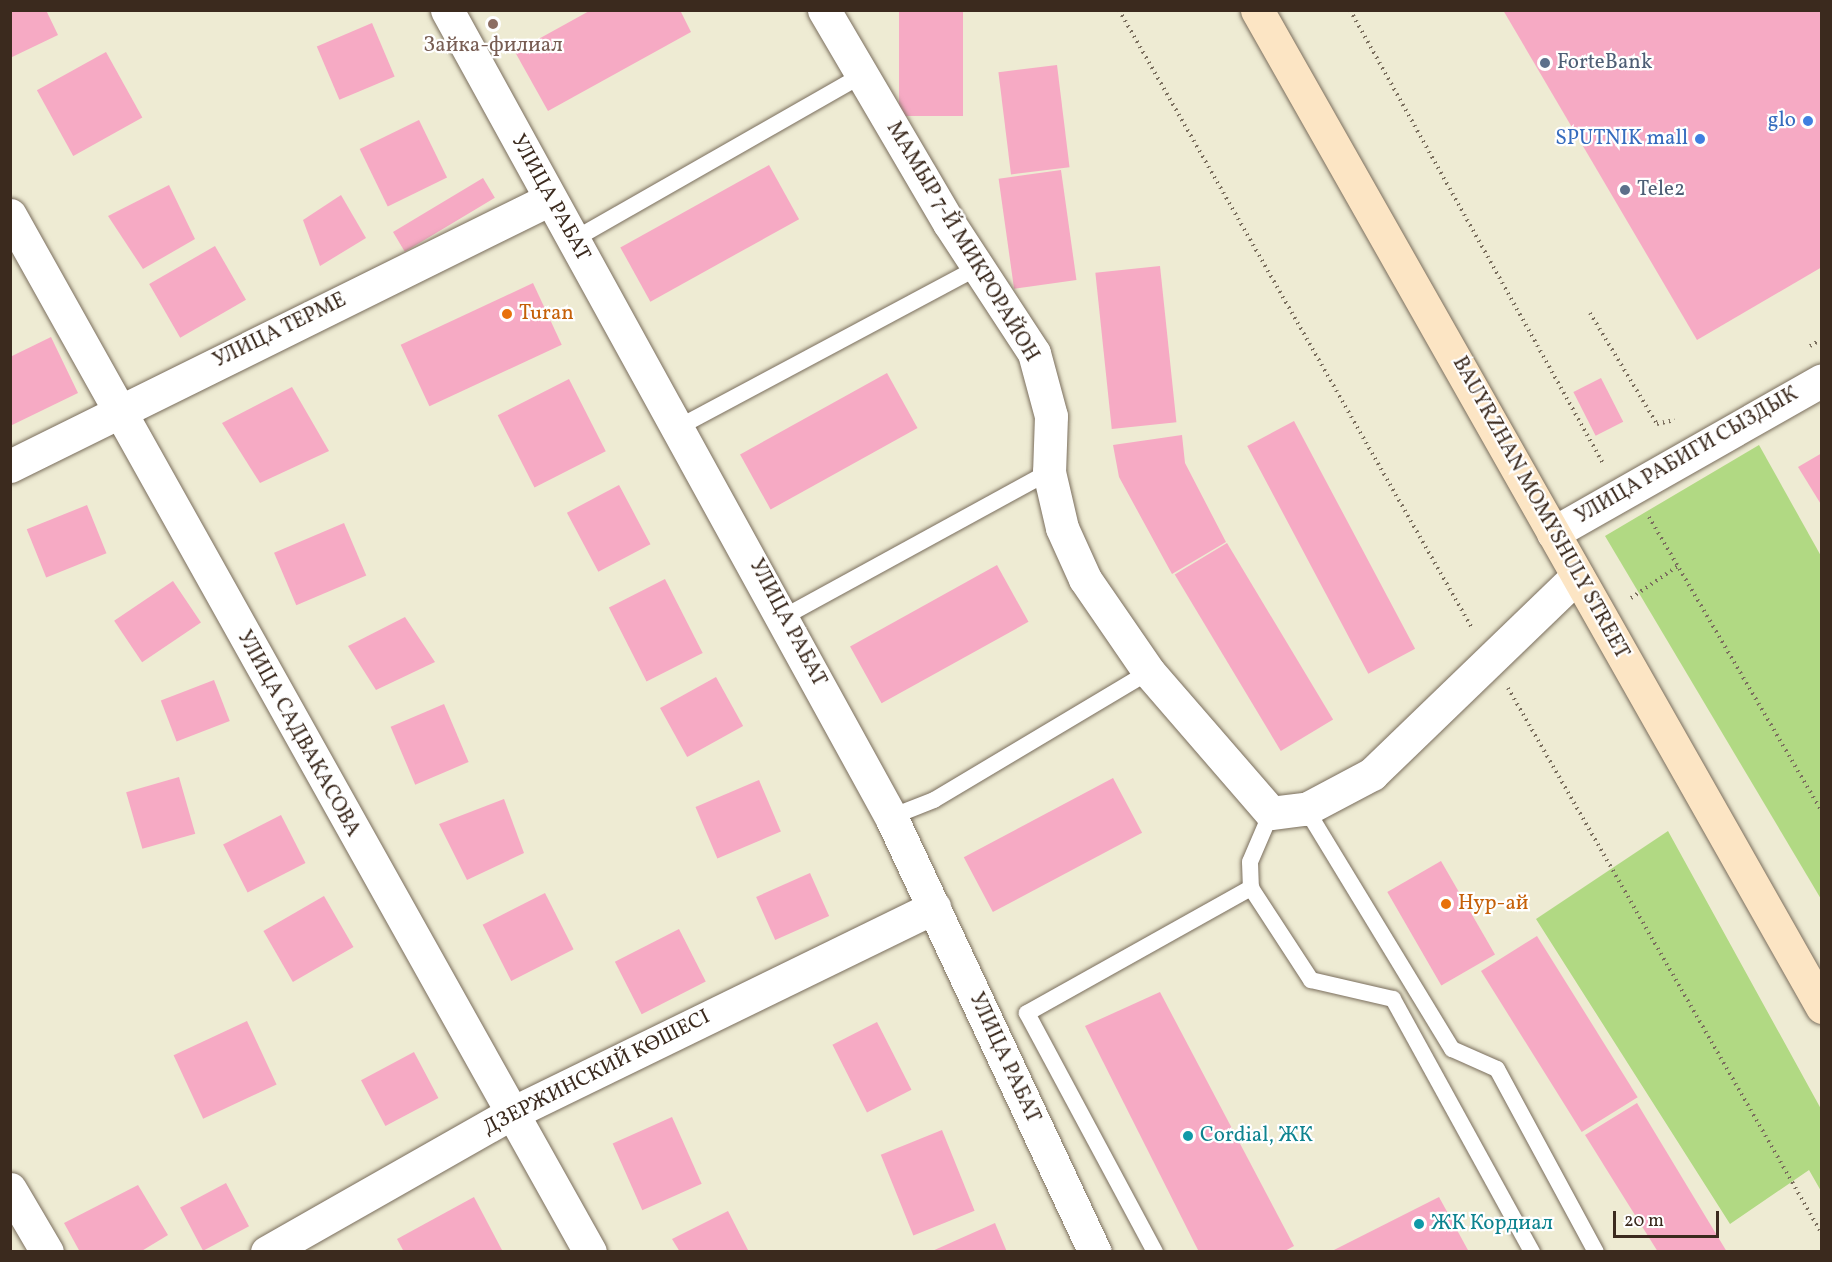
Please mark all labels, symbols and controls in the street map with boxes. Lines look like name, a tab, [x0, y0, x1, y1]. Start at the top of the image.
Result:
marker: Зайка-филиал	[486, 17, 500, 31]
place label: Зайка-филиал	[423, 33, 563, 59]
place label: ForteBank	[1557, 50, 1652, 76]
marker: ForteBank	[1538, 56, 1552, 70]
place label: glo	[1768, 108, 1796, 134]
marker: glo	[1801, 114, 1815, 128]
street label: МАМЫР 7-Й МИКРОРАЙОН	[880, 117, 1044, 367]
place label: SPUTNIK mall	[1555, 126, 1688, 152]
street label: УЛИЦА РАБАТ	[505, 130, 595, 266]
marker: SPUTNIK mall	[1693, 132, 1707, 146]
place label: Tele2	[1637, 177, 1685, 203]
marker: Tele2	[1618, 183, 1632, 197]
street label: УЛИЦА ТЕРМЕ	[209, 288, 351, 374]
place label: Turan	[519, 301, 574, 327]
marker: Turan	[500, 307, 514, 321]
street label: BAUYRZHAN MOMYSHULY STREET	[1446, 352, 1634, 664]
street label: УЛИЦА РАБИГИ СЫЗДЫК	[1571, 382, 1803, 530]
street label: УЛИЦА РАБАТ	[743, 555, 831, 691]
street label: УЛИЦА САДВАКАСОВА	[231, 626, 365, 842]
place label: Нур-ай	[1458, 891, 1529, 917]
marker: Нур-ай	[1439, 897, 1453, 911]
street label: УЛИЦА РАБАТ	[963, 989, 1045, 1127]
street label: ДЗЕРЖИНСКИЙ КӨШЕСІ	[479, 1005, 715, 1141]
place label: Cordial, ЖК	[1200, 1123, 1313, 1149]
marker: Cordial, ЖК	[1181, 1129, 1195, 1143]
scale bar	[1616, 1199, 1722, 1237]
text: 20 m	[1624, 1209, 1664, 1234]
place label: ЖК Кордиал	[1431, 1211, 1553, 1237]
marker: ЖК Кордиал	[1412, 1217, 1426, 1231]

